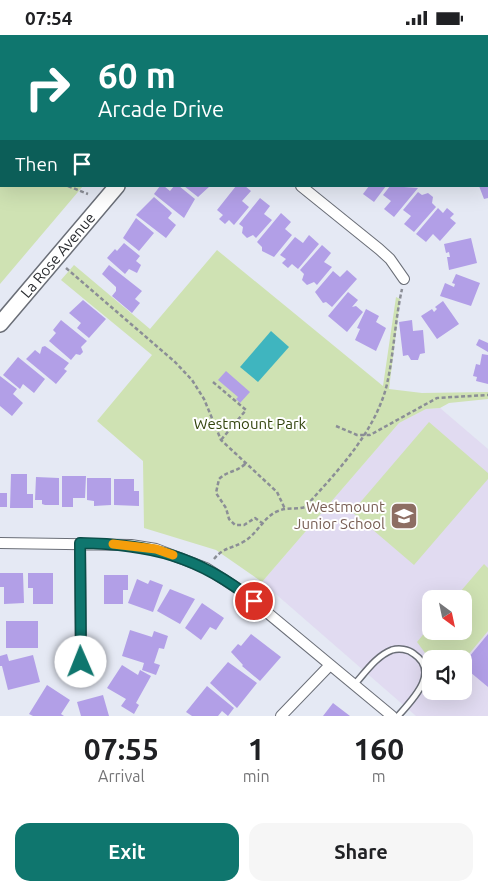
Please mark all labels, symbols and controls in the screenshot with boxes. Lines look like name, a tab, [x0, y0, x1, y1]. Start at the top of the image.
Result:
text: 07:54	[25, 7, 73, 29]
icon: right	[15, 55, 80, 120]
text: 60 m	[98, 55, 176, 95]
text: Arcade Drive	[98, 96, 224, 121]
icon: arrive	[68, 150, 96, 178]
text: Then	[15, 153, 58, 175]
street label: La Rose Avenue	[17, 209, 98, 301]
park label: Westmount Park	[194, 415, 307, 432]
place label: Westmount Junior School	[294, 498, 385, 532]
school or university icon: Westmount Junior School	[389, 501, 419, 531]
pin	[233, 580, 275, 622]
icon: arrive	[240, 587, 268, 615]
north arrow	[422, 590, 472, 640]
map controls	[422, 590, 472, 700]
position arrow	[54, 635, 106, 687]
button: sound	[422, 650, 472, 700]
text: 07:55	[84, 732, 159, 766]
text: 1	[248, 732, 265, 766]
text: 160	[353, 732, 404, 766]
text: Arrival	[98, 767, 145, 785]
text: min	[243, 767, 270, 785]
text: m	[372, 767, 386, 785]
button: Exit	[15, 823, 239, 881]
button: Share	[249, 823, 473, 881]

